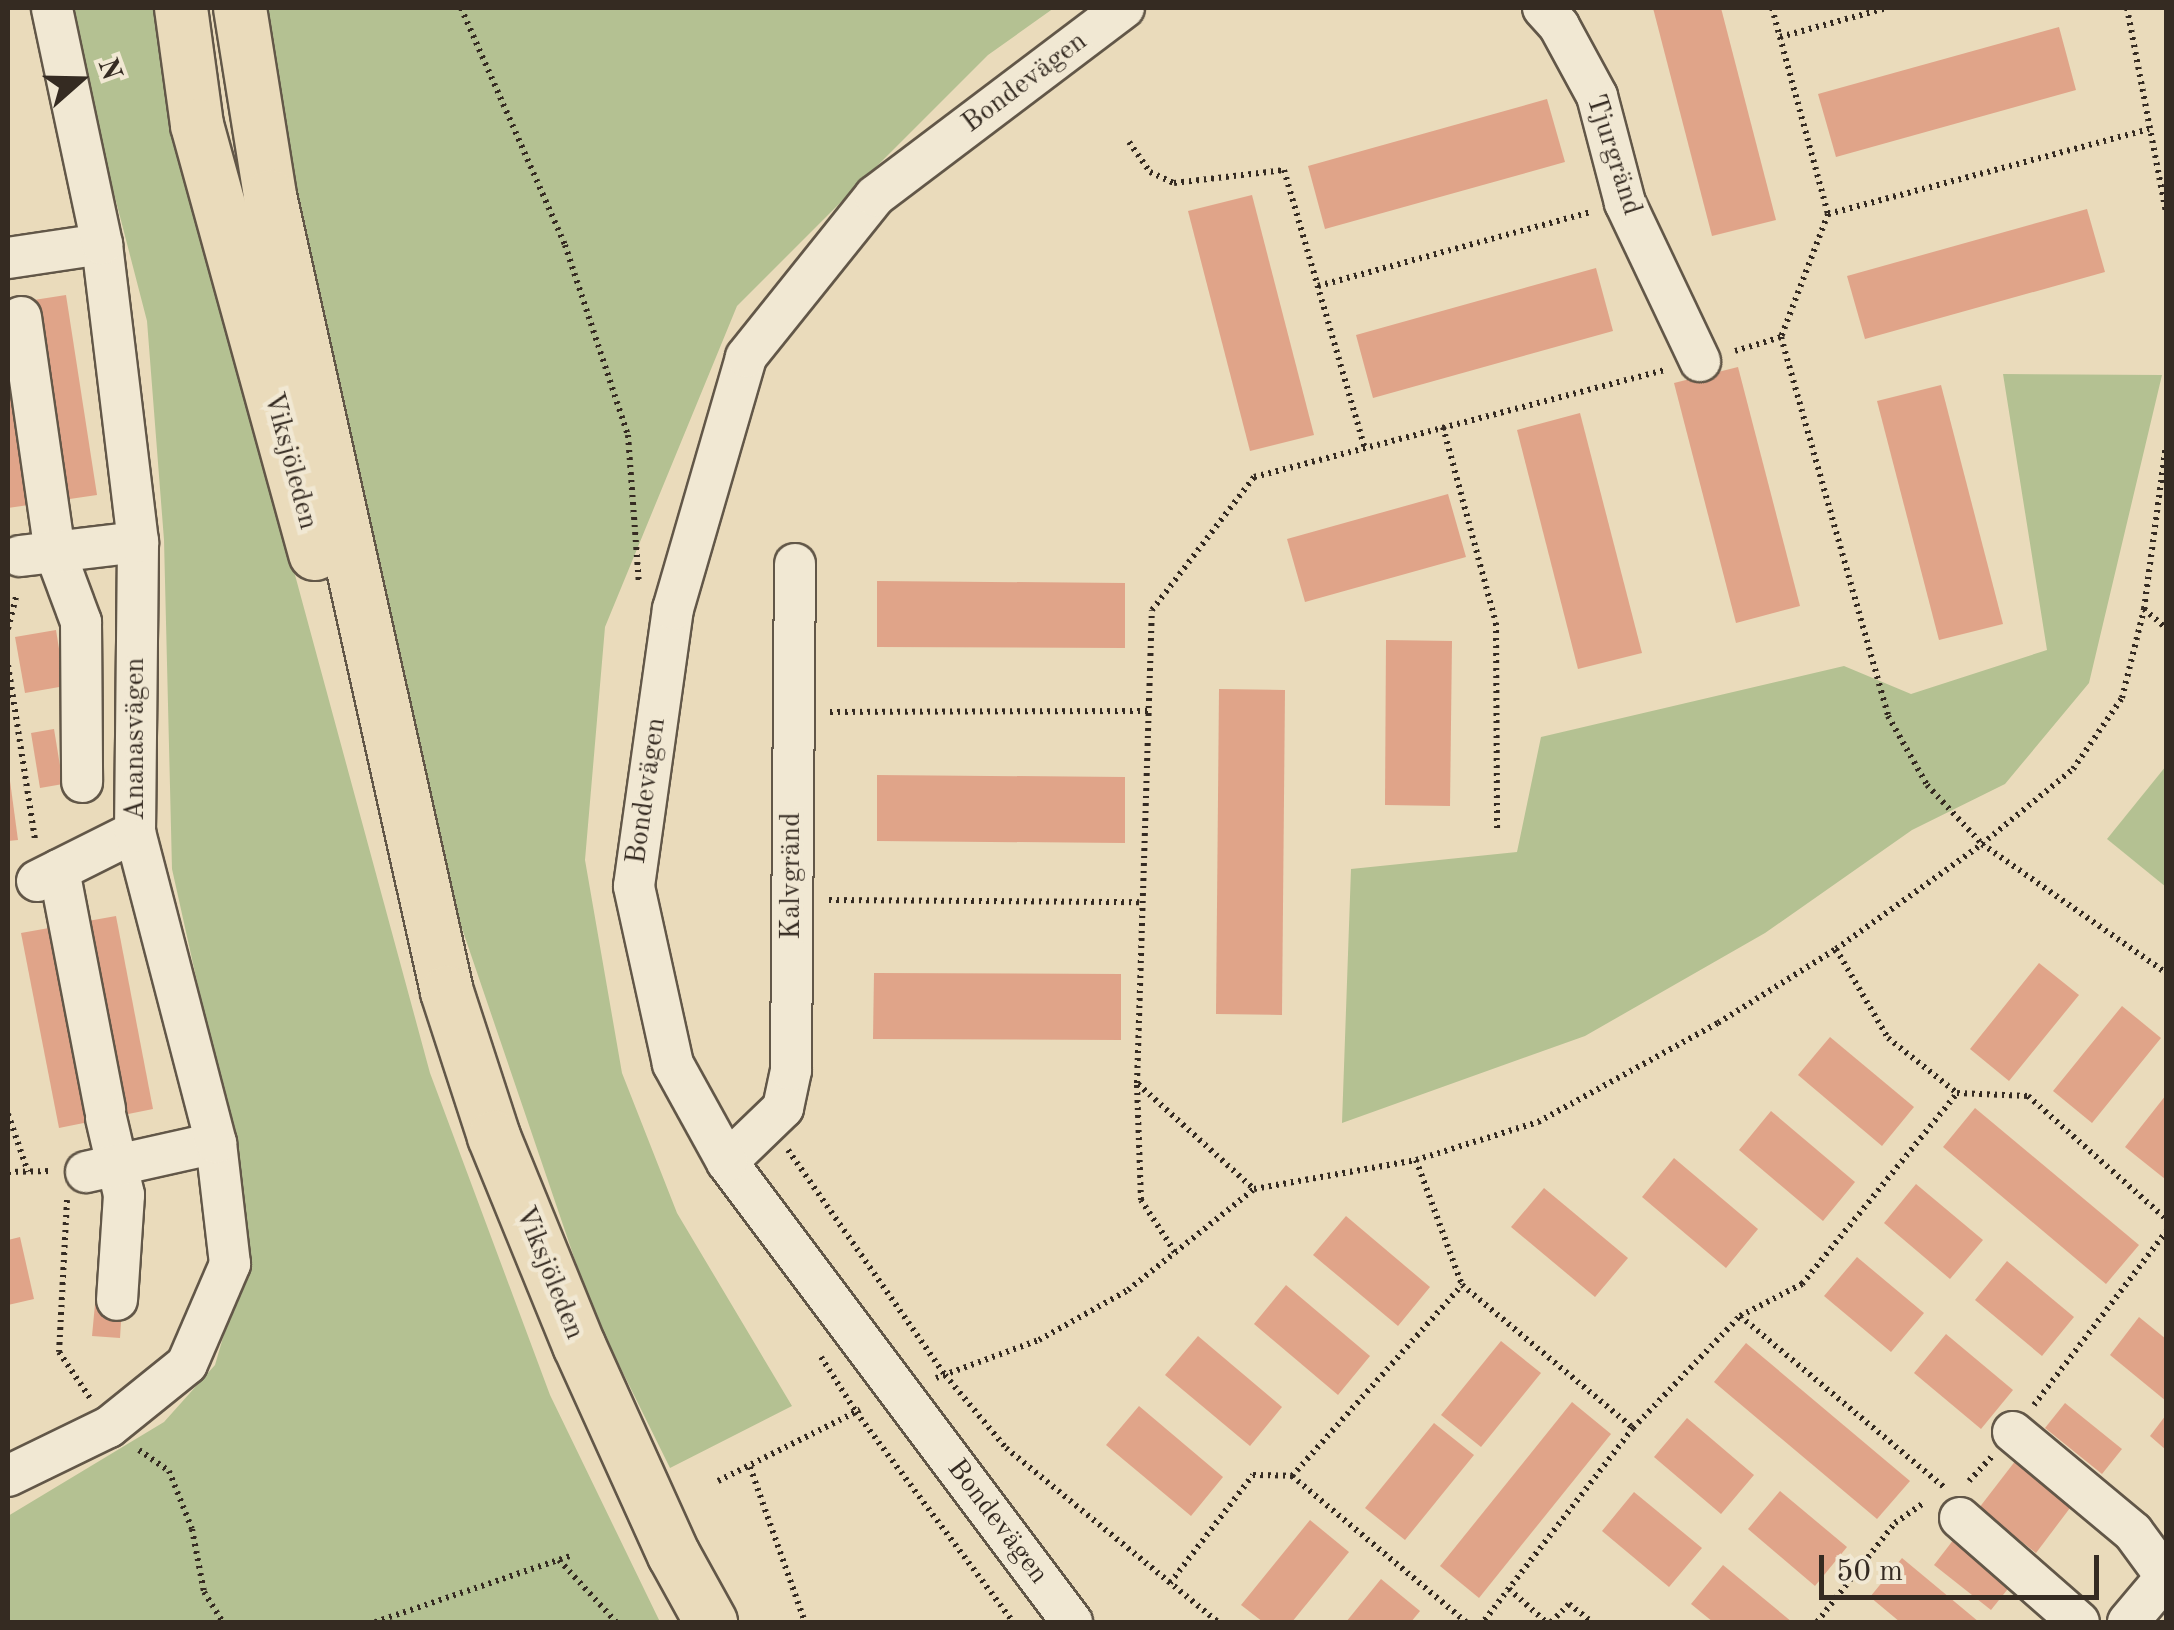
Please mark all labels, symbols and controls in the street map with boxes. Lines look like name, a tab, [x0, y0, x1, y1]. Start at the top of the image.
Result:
street label: Bondevägen	[956, 25, 1094, 141]
north arrow	[30, 30, 130, 130]
text: N	[91, 55, 125, 85]
street label: Tjurgränd	[1578, 90, 1648, 220]
street label: Viksjöleden	[256, 389, 324, 533]
street label: Ananasvägen	[119, 657, 153, 821]
street label: Bondevägen	[620, 716, 674, 866]
street label: Kalvgränd	[775, 812, 809, 940]
street label: Viksjöleden	[507, 1202, 591, 1344]
street label: Bondevägen	[939, 1453, 1055, 1591]
scale bar	[1824, 1535, 2104, 1597]
text: 50 m	[1836, 1557, 1903, 1587]

